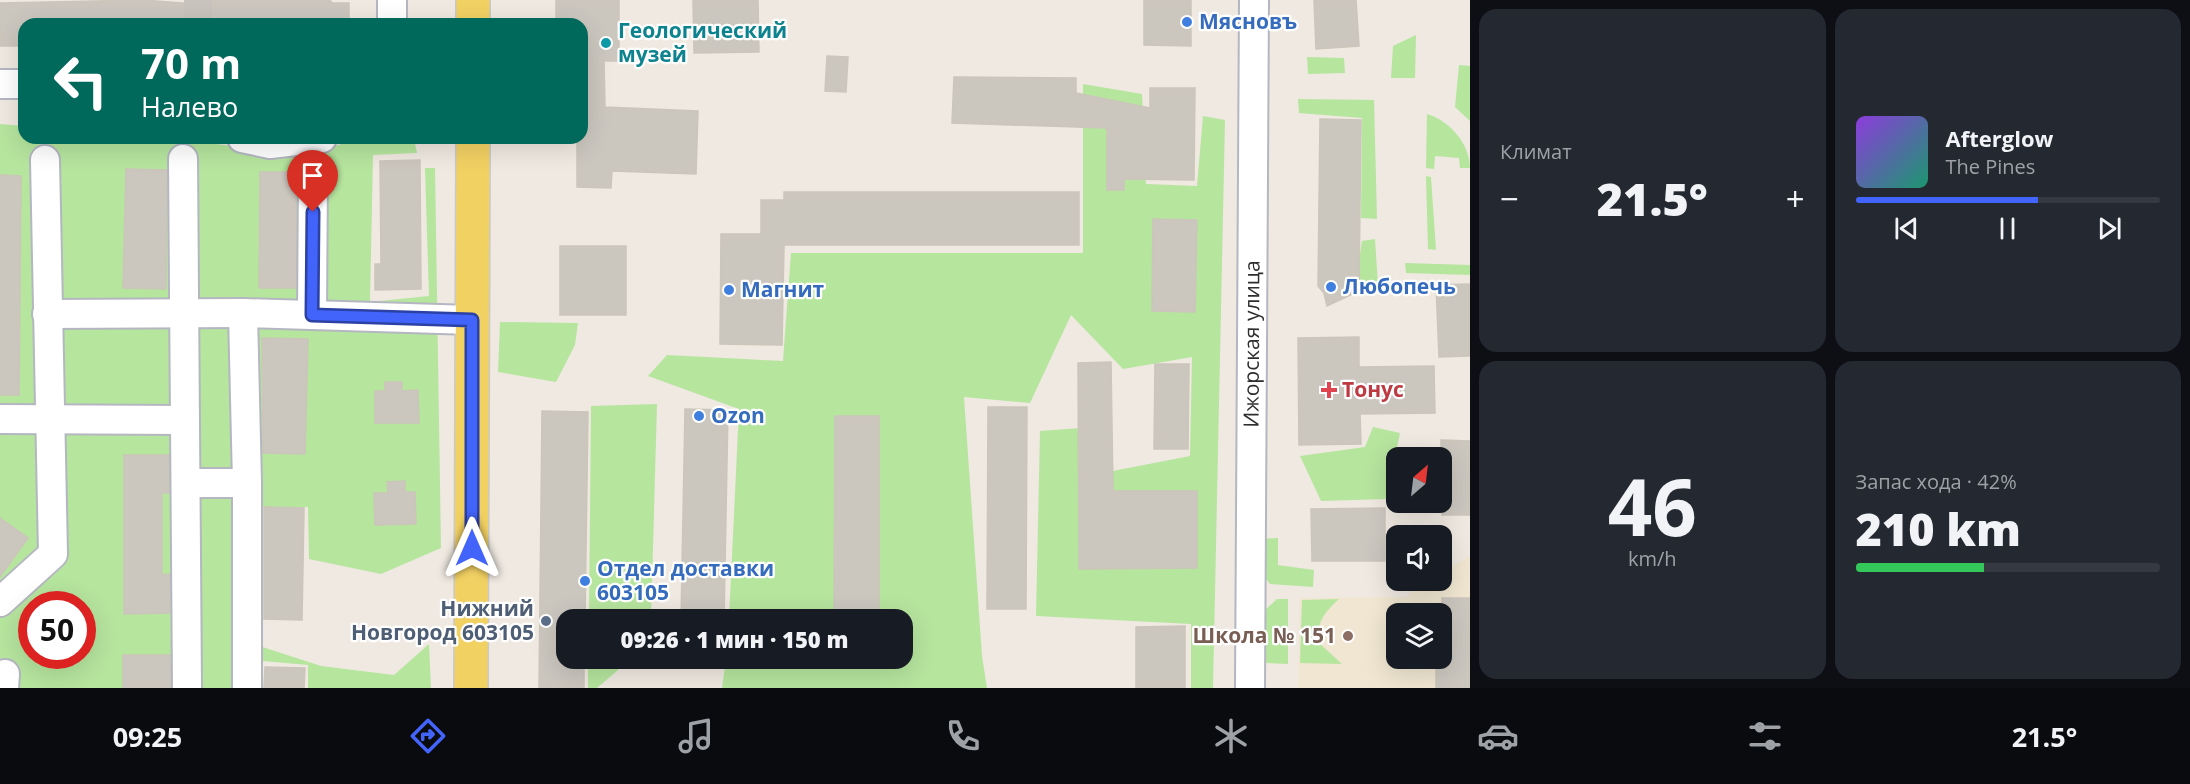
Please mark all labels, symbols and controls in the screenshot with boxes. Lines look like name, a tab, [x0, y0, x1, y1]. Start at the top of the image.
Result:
place label: Мясновъ	[1199, 7, 1297, 35]
marker: Мясновъ	[1180, 15, 1194, 29]
place label: Геологический музей	[618, 16, 787, 68]
text: 70 m	[141, 34, 241, 91]
marker: Геологический музей	[599, 36, 613, 50]
icon: left	[42, 42, 120, 120]
text: Налево	[141, 88, 238, 125]
text: Afterglow	[1946, 123, 2053, 153]
text: Климат	[1500, 138, 1572, 165]
pin	[287, 150, 338, 212]
text: The Pines	[1946, 153, 2035, 180]
icon: arrive	[296, 159, 329, 192]
text: 21.5°	[1597, 168, 1708, 229]
text: −	[1500, 176, 1519, 221]
text: +	[1786, 176, 1805, 221]
icon: previous	[1890, 212, 1923, 245]
icon: pause	[1991, 212, 2024, 245]
icon: next	[2093, 212, 2126, 245]
street label: Ижорская улица	[1237, 260, 1265, 428]
place label: Любопечь	[1343, 272, 1456, 300]
place label: Магнит	[741, 275, 825, 303]
marker: Любопечь	[1324, 280, 1338, 294]
marker: Магнит	[722, 283, 736, 297]
place label: Тонус	[1342, 375, 1404, 403]
marker: Тонус	[1320, 381, 1338, 399]
place label: Ozon	[711, 401, 765, 429]
marker: Ozon	[692, 409, 706, 423]
north arrow	[1386, 447, 1452, 513]
map controls	[1386, 447, 1452, 669]
text: 46	[1608, 453, 1697, 559]
text: Запас хода · 42%	[1856, 468, 2017, 495]
text: 210 km	[1856, 498, 2021, 559]
position arrow	[440, 516, 504, 580]
button: sound	[1386, 525, 1452, 591]
text: km/h	[1628, 545, 1677, 572]
place label: Отдел доставки 603105	[597, 554, 774, 606]
marker: Отдел доставки 603105	[578, 574, 592, 588]
speed limit sign: 50	[18, 591, 96, 669]
place label: Нижний Новгород 603105	[351, 594, 534, 646]
button: layers	[1386, 603, 1452, 669]
marker: Нижний Новгород 603105	[539, 614, 553, 628]
place label: Школа № 151	[1193, 621, 1336, 649]
text: 09:26 · 1 мин · 150 m	[621, 624, 848, 654]
marker: Школа № 151	[1341, 629, 1355, 643]
icon: directions	[407, 715, 449, 757]
icon: music	[675, 715, 717, 757]
icon: phone	[942, 715, 984, 757]
icon: climate	[1210, 715, 1252, 757]
icon: car	[1477, 715, 1519, 757]
icon: filters	[1744, 715, 1786, 757]
text: 09:25	[113, 718, 182, 755]
text: 21.5°	[2012, 718, 2077, 755]

